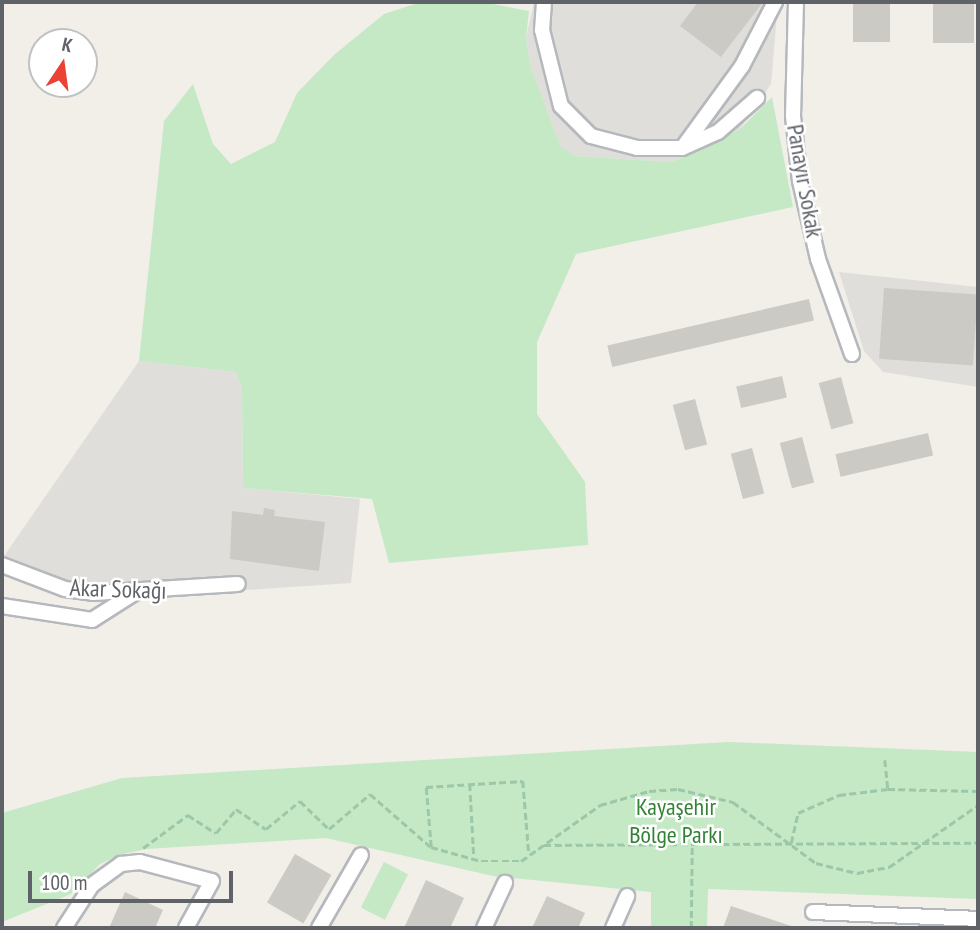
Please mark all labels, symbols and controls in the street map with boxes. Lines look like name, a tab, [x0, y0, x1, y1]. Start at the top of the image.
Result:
north arrow	[28, 28, 98, 98]
text: K	[60, 32, 75, 57]
street label: Panayır Sokak	[781, 122, 829, 240]
street label: Akar Sokağı	[69, 573, 167, 605]
park label: Kayaşehir Bölge Parkı	[629, 793, 723, 849]
scale bar	[32, 856, 236, 900]
text: 100 m	[41, 869, 87, 896]

